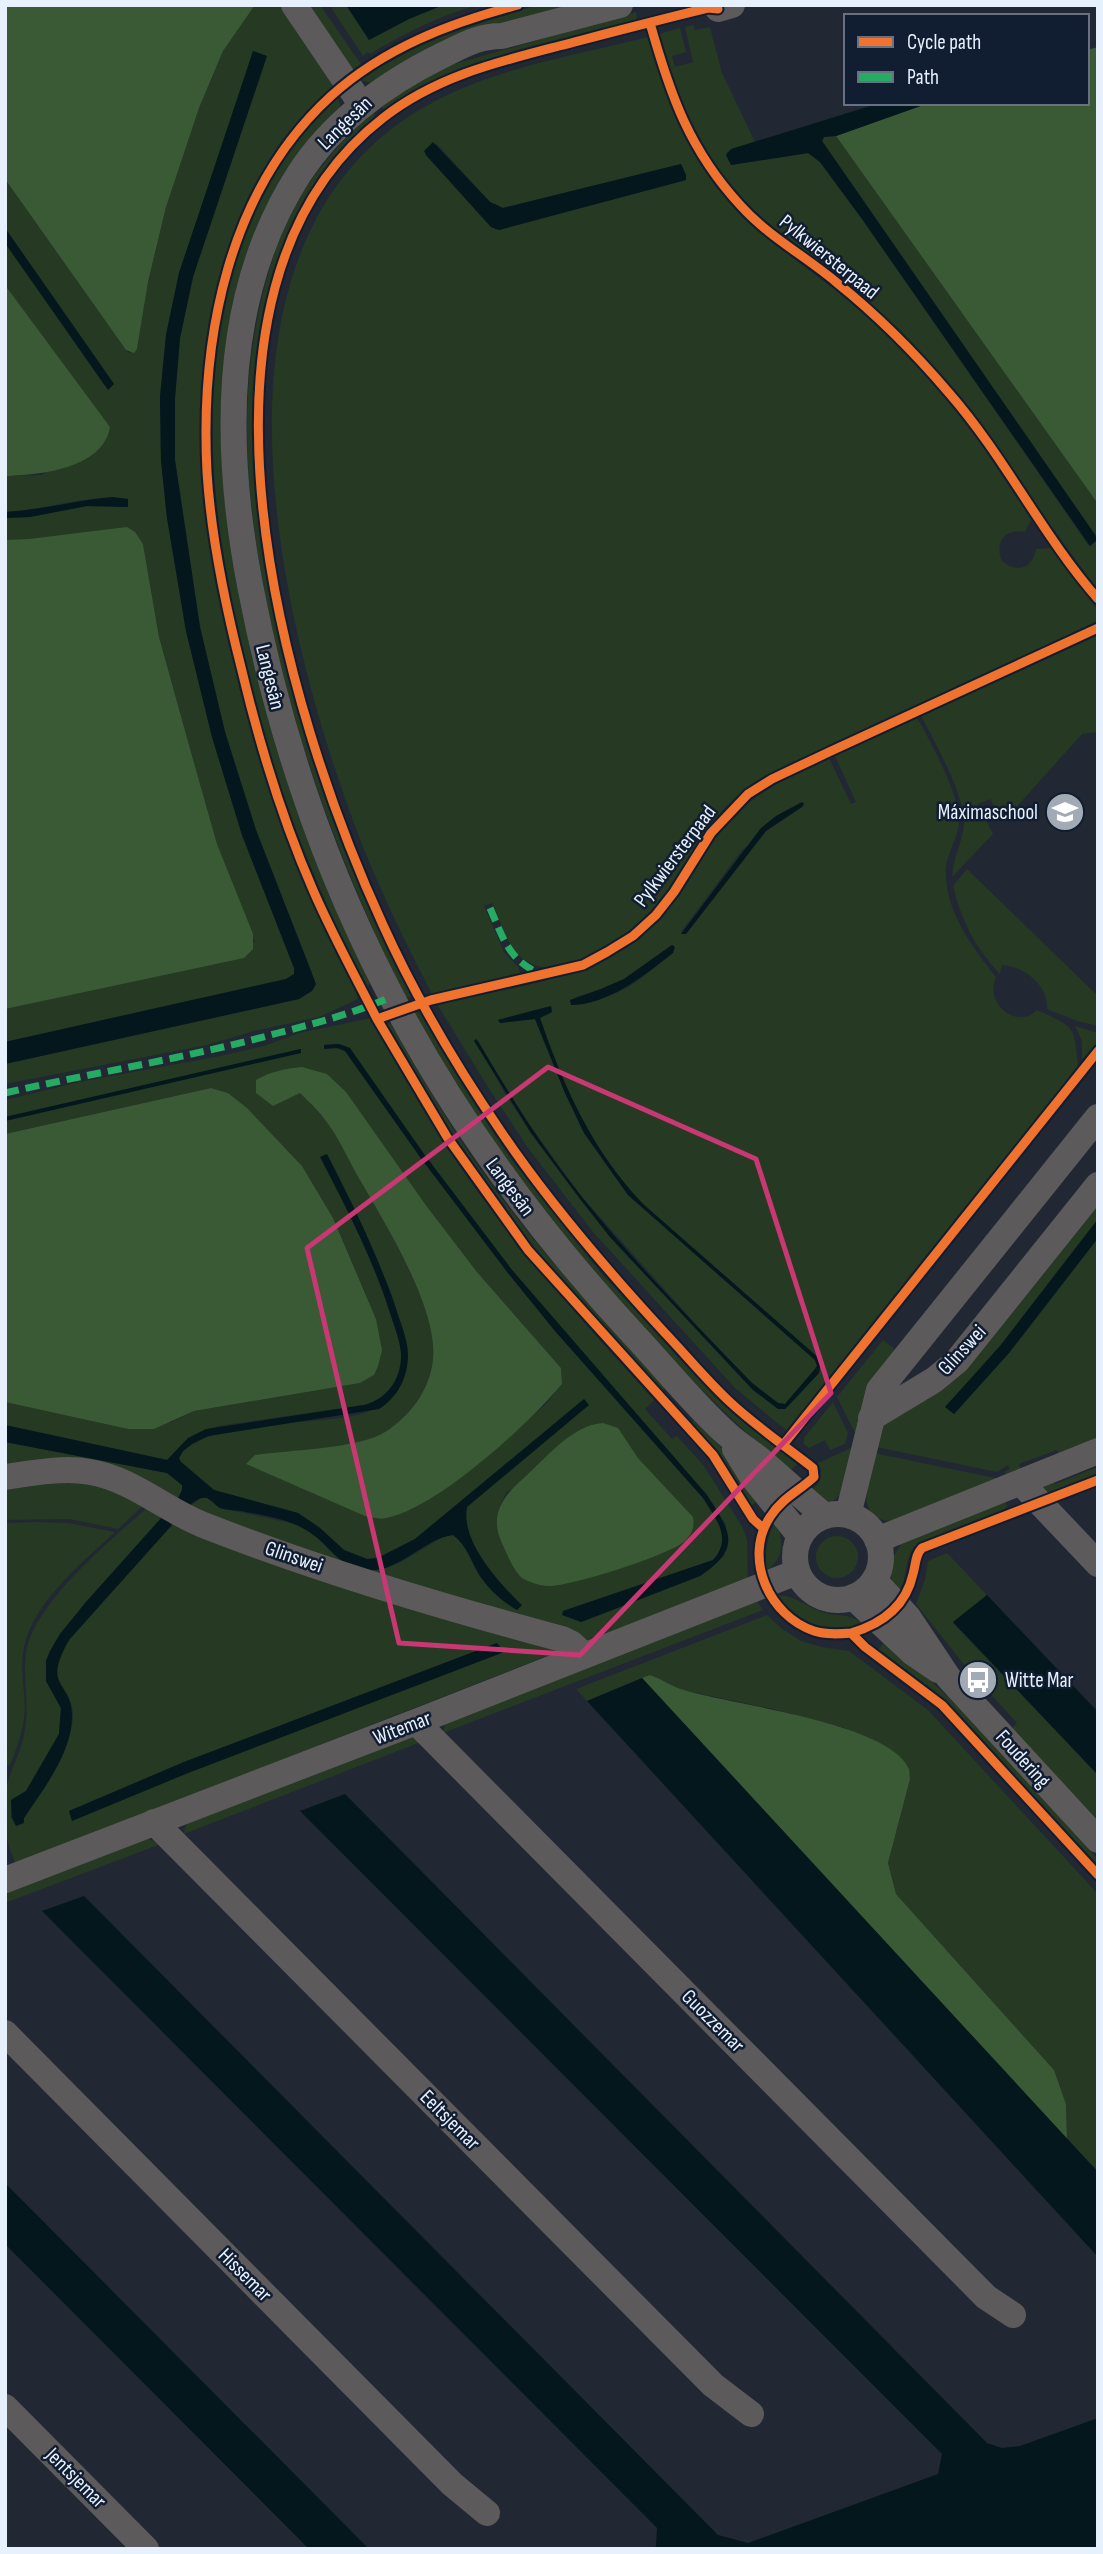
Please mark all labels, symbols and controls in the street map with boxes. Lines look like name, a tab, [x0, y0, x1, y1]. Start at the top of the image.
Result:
legend	[844, 14, 1089, 105]
text: Cycle path	[907, 30, 981, 55]
text: Path	[907, 65, 939, 90]
street label: Langesân	[313, 91, 377, 155]
street label: Pylkwiersterpaad	[774, 209, 884, 305]
street label: Langesân	[250, 642, 290, 712]
school or university icon: Máximaschool	[1044, 791, 1086, 833]
street label: Pylkwiersterpaad	[629, 800, 721, 912]
place label: Máximaschool	[938, 800, 1038, 825]
street label: Langesân	[480, 1153, 540, 1221]
street label: Glinswei	[933, 1320, 991, 1380]
street label: Glinswei	[262, 1536, 326, 1578]
bus stop icon: Witte Mar	[957, 1659, 999, 1701]
place label: Witte Mar	[1005, 1668, 1074, 1693]
street label: Witemar	[370, 1706, 434, 1750]
street label: Foudering	[990, 1725, 1056, 1793]
street label: Guozzemar	[676, 1984, 750, 2058]
street label: Eeltsjemar	[415, 2085, 485, 2155]
street label: Hissemar	[213, 2243, 277, 2307]
street label: Jentsjemar	[40, 2442, 112, 2514]

